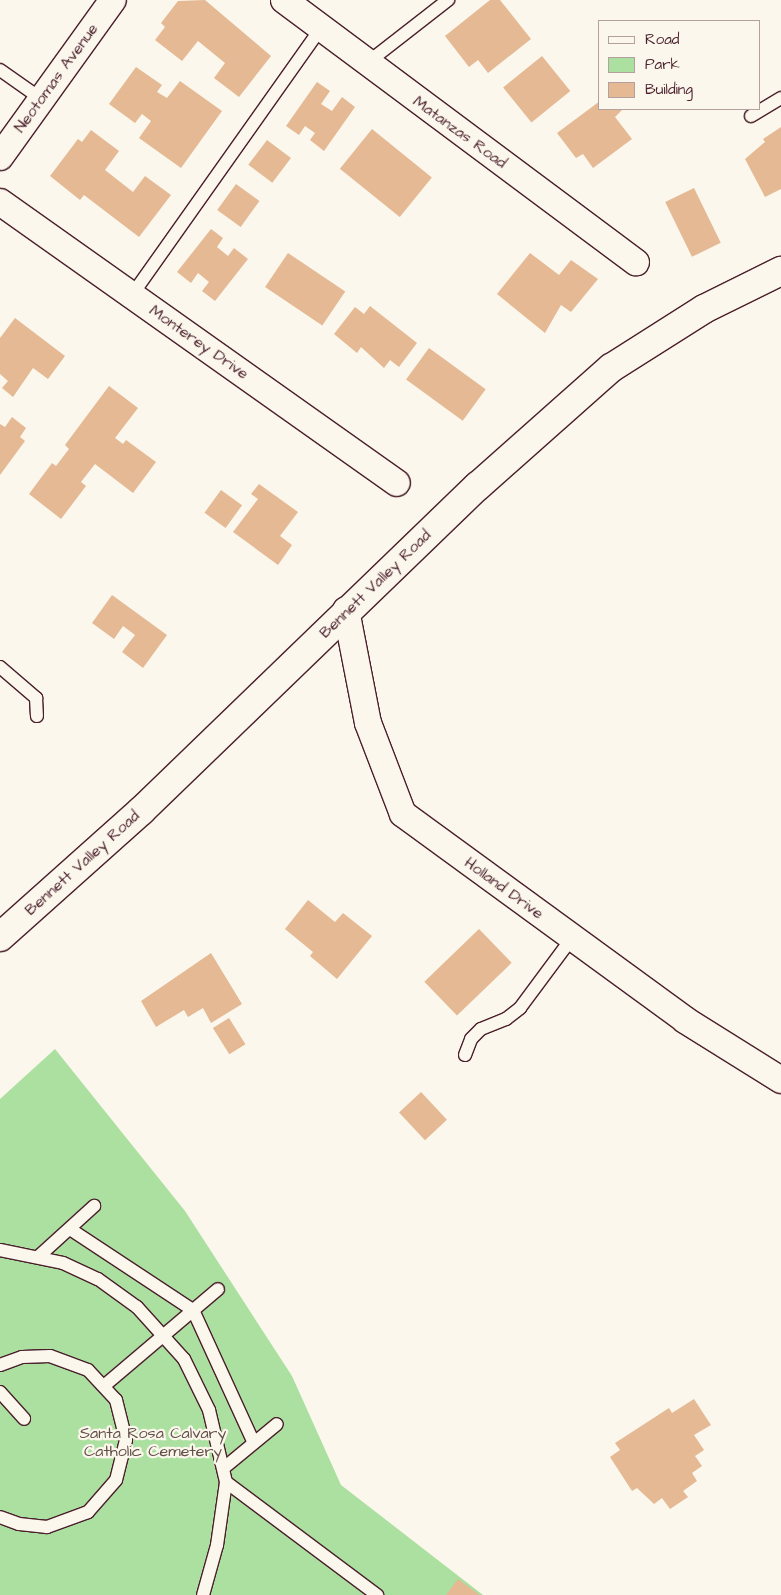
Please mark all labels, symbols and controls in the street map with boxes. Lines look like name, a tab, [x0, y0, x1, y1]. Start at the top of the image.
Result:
street label: Neotomas Avenue	[10, 20, 102, 136]
legend	[598, 20, 761, 110]
text: Road	[645, 29, 679, 50]
text: Park	[645, 54, 680, 75]
text: Building	[645, 79, 693, 100]
street label: Matanzas Road	[409, 92, 511, 172]
street label: Monterey Drive	[146, 301, 252, 383]
street label: Bennett Valley Road	[315, 526, 435, 642]
street label: Bennett Valley Road	[21, 806, 143, 920]
street label: Holland Drive	[461, 853, 547, 923]
park label: Santa Rosa Calvary Catholic Cemetery	[80, 1423, 226, 1461]

